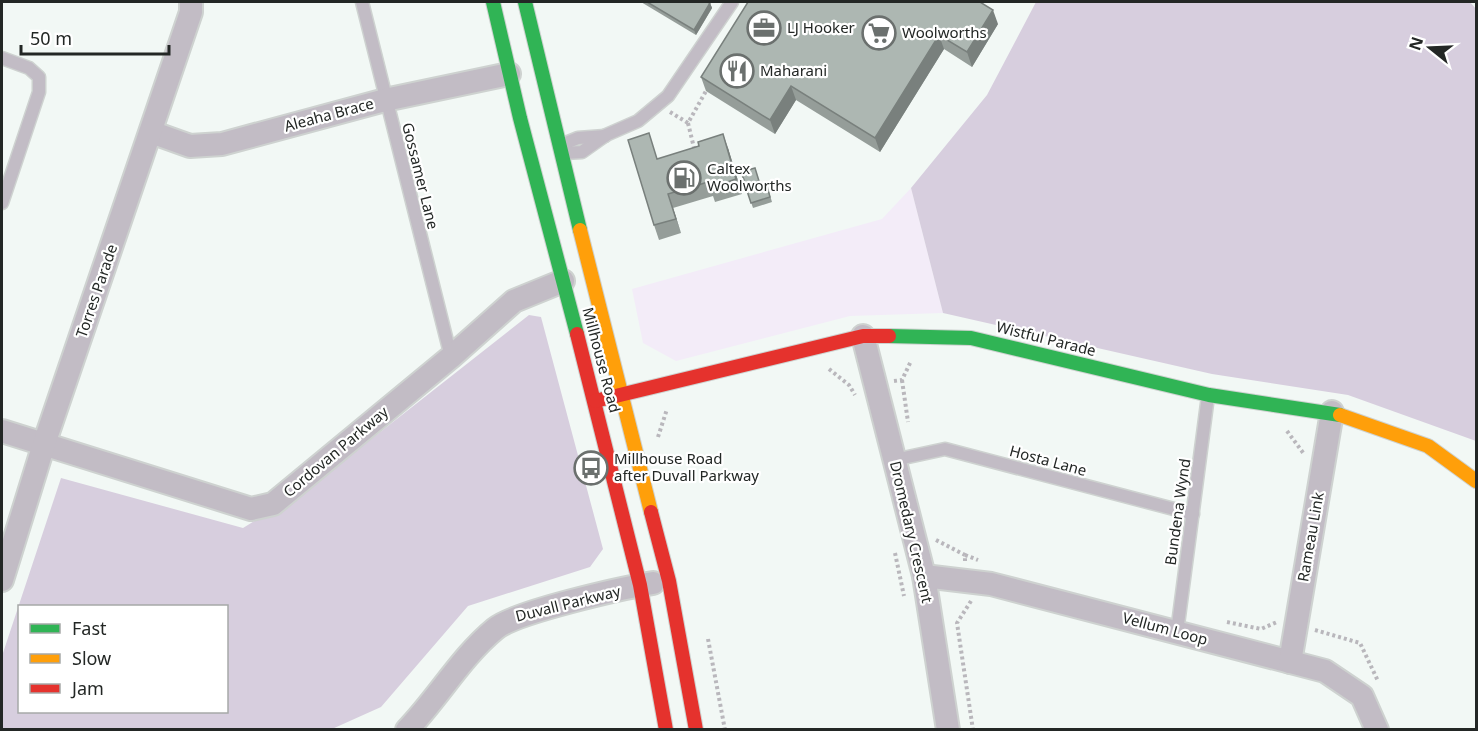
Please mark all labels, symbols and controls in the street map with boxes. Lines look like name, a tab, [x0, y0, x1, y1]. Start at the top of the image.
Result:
office icon: LJ Hooker	[746, 10, 782, 46]
supermarket icon: Woolworths	[861, 15, 897, 51]
place label: LJ Hooker	[787, 17, 855, 37]
scale bar	[21, 18, 170, 56]
north arrow	[1400, 18, 1460, 78]
place label: Woolworths	[902, 22, 987, 42]
text: 50 m	[30, 26, 72, 50]
text: N	[1403, 34, 1428, 53]
restaurant icon: Maharani	[719, 53, 755, 89]
place label: Maharani	[760, 60, 827, 80]
street label: Aleaha Brace	[282, 93, 376, 136]
street label: Gossamer Lane	[398, 120, 444, 231]
place label: Caltex Woolworths	[707, 158, 792, 195]
fuel station icon: Caltex Woolworths	[666, 160, 702, 196]
street label: Torres Parade	[71, 241, 121, 340]
street label: Millhouse Road	[578, 305, 626, 415]
street label: Wistful Parade	[994, 316, 1098, 360]
street label: Cordovan Parkway	[279, 401, 392, 501]
street label: Hosta Lane	[1007, 440, 1089, 480]
place label: Millhouse Road after Duvall Parkway	[614, 448, 759, 485]
bus stop icon: Millhouse Road after Duvall Parkway	[573, 450, 609, 486]
street label: Bundena Wynd	[1160, 457, 1194, 567]
street label: Dromedary Crescent	[886, 459, 938, 605]
street label: Rameau Link	[1292, 490, 1328, 583]
street label: Duvall Parkway	[513, 580, 623, 626]
legend	[18, 605, 228, 713]
street label: Vellum Loop	[1120, 607, 1210, 649]
text: Fast	[72, 616, 107, 640]
text: Slow	[72, 646, 111, 670]
text: Jam	[70, 676, 104, 700]

